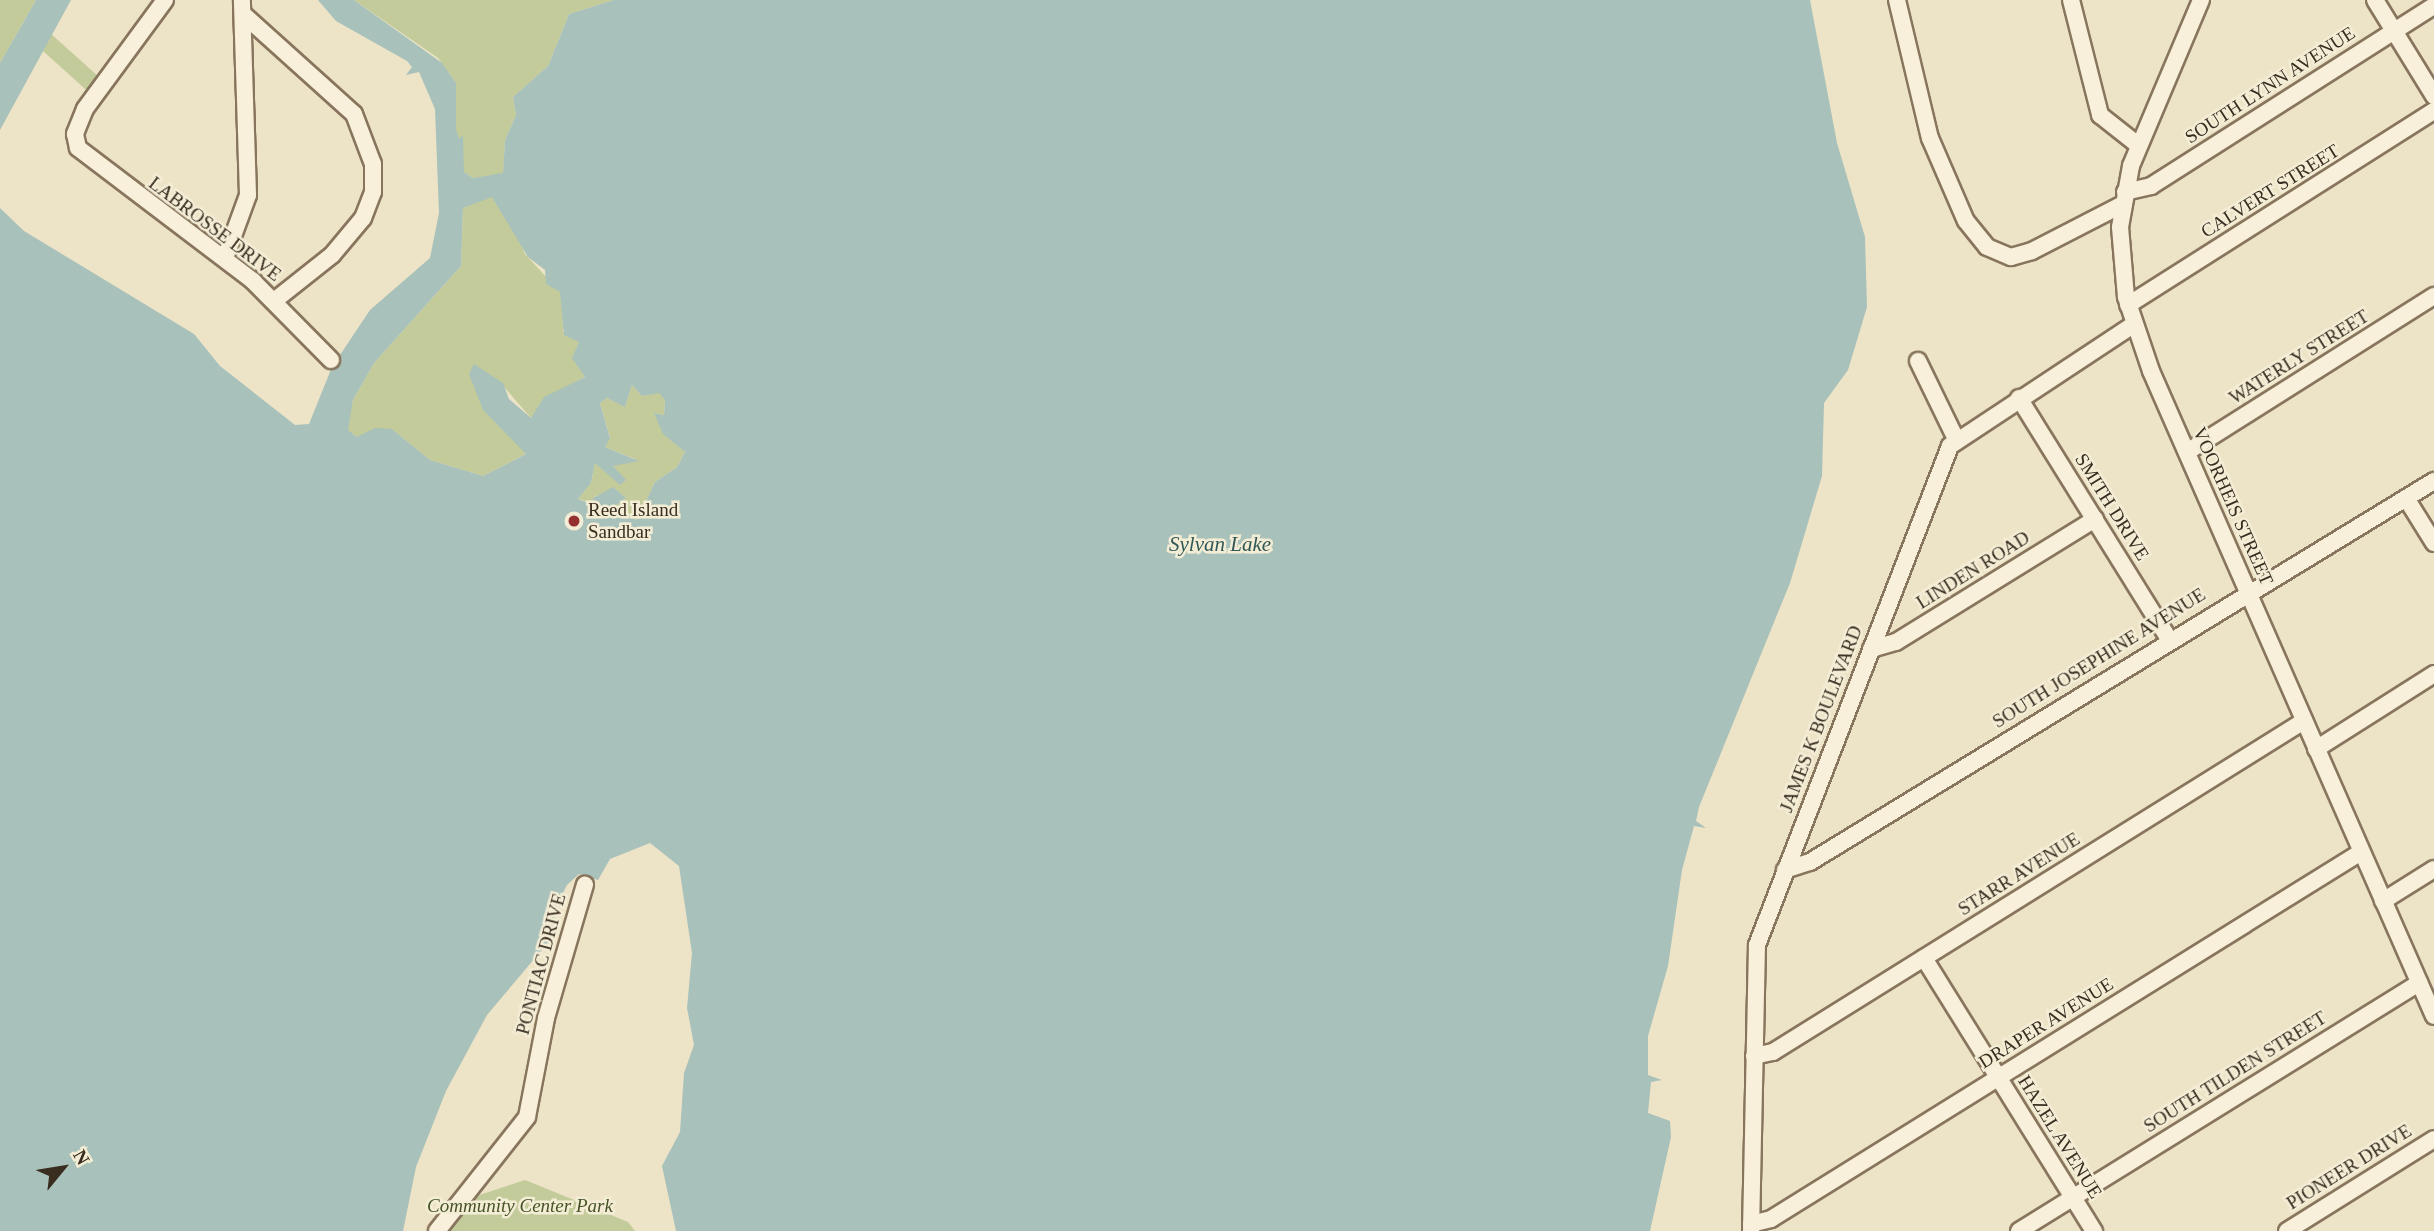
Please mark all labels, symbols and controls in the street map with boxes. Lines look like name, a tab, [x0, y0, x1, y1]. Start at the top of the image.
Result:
street label: SOUTH LYNN AVENUE	[2180, 21, 2360, 149]
street label: CALVERT STREET	[2196, 139, 2344, 243]
street label: LABROSSE DRIVE	[144, 172, 286, 286]
street label: WATERLY STREET	[2225, 305, 2373, 409]
street label: VOORHEIS STREET	[2188, 423, 2278, 589]
street label: SMITH DRIVE	[2070, 449, 2154, 565]
place label: Reed Island Sandbar	[588, 499, 678, 543]
marker: Reed Island Sandbar	[566, 513, 582, 529]
street label: LINDEN ROAD	[1912, 526, 2034, 614]
water label: Sylvan Lake	[1169, 531, 1271, 557]
street label: SOUTH JOSEPHINE AVENUE	[1988, 583, 2210, 733]
street label: JAMES K BOULEVARD	[1775, 622, 1867, 816]
street label: STARR AVENUE	[1954, 827, 2084, 921]
street label: PONTIAC DRIVE	[511, 891, 571, 1037]
street label: DRAPER AVENUE	[1974, 972, 2118, 1074]
street label: SOUTH TILDEN STREET	[2139, 1006, 2331, 1138]
street label: HAZEL AVENUE	[2013, 1070, 2107, 1204]
street label: PIONEER DRIVE	[2282, 1119, 2416, 1215]
north arrow	[28, 1133, 98, 1203]
text: N	[69, 1146, 94, 1168]
park label: Community Center Park	[427, 1195, 613, 1217]

